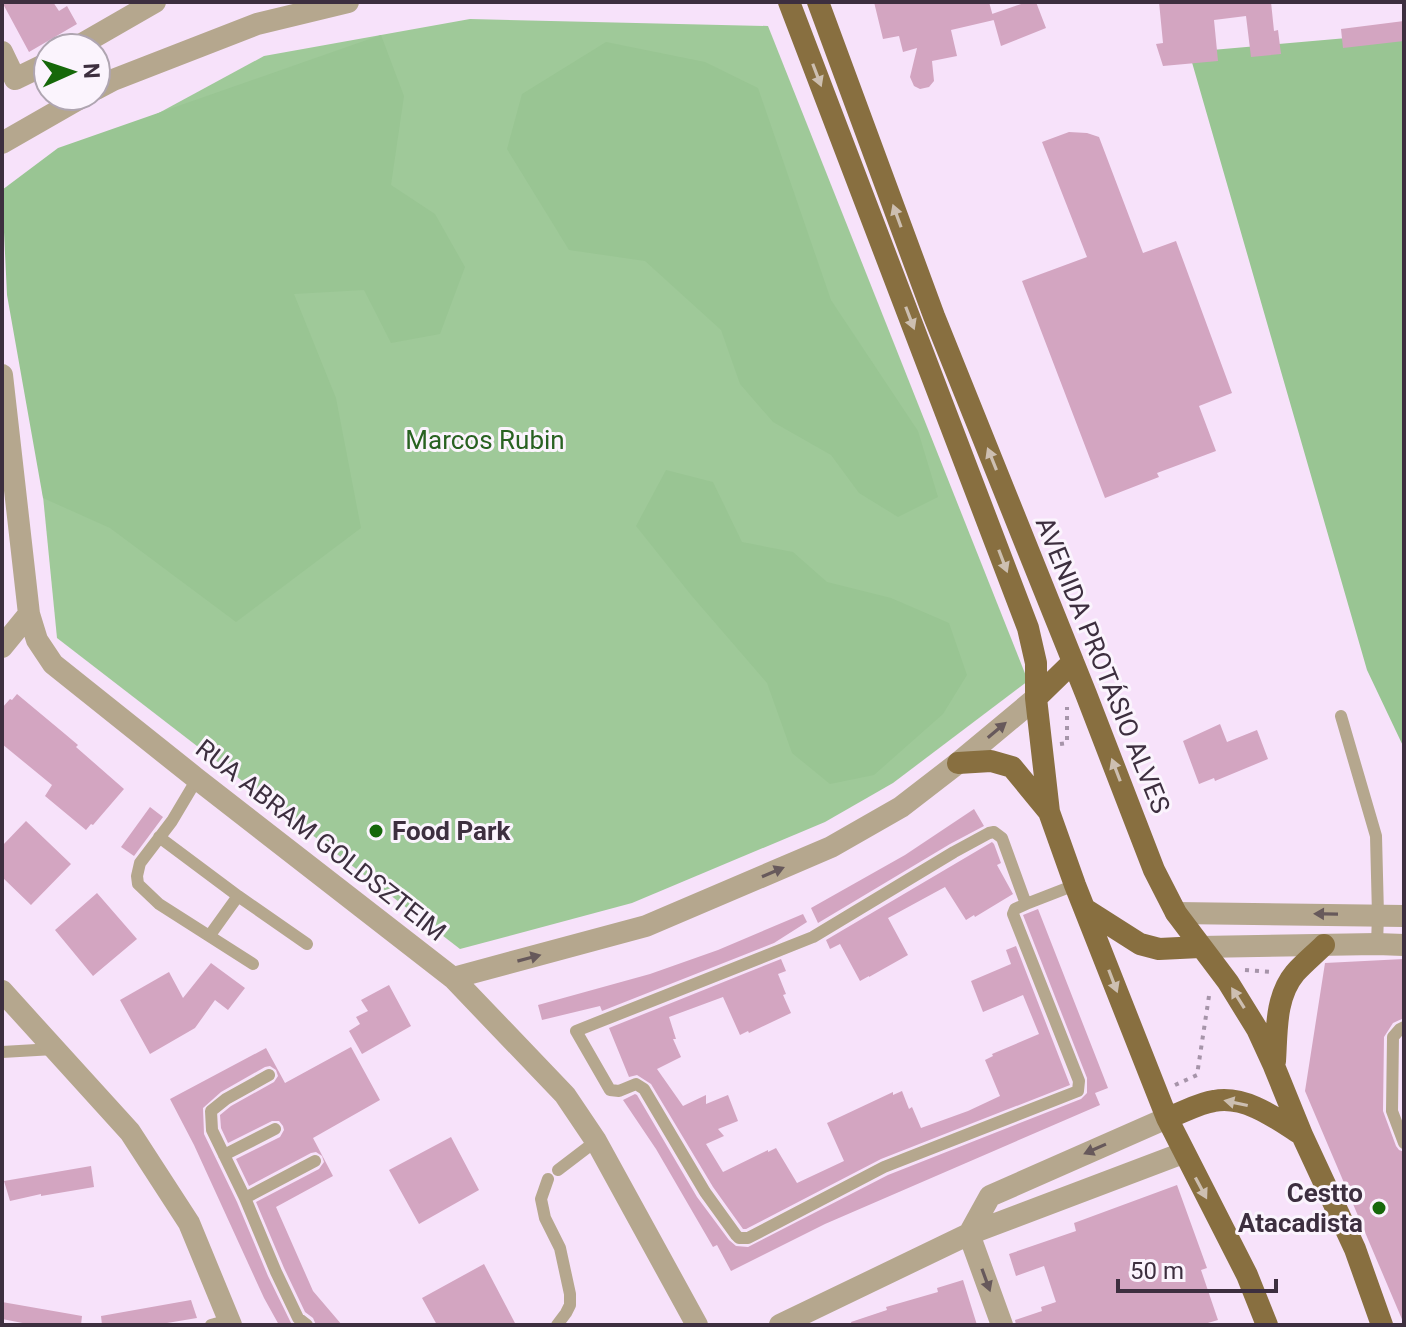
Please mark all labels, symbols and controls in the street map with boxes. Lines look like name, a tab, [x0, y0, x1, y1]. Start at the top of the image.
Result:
north arrow	[32, 32, 112, 112]
text: N	[79, 63, 104, 79]
one-way arrow	[811, 63, 824, 87]
one-way arrow	[890, 204, 903, 228]
one-way arrow	[904, 306, 917, 330]
park label: Marcos Rubin	[405, 425, 565, 455]
one-way arrow	[985, 447, 998, 471]
street label: AVENIDA PROTÁSIO ALVES	[1030, 513, 1176, 817]
one-way arrow	[997, 549, 1010, 573]
one-way arrow	[987, 722, 1007, 739]
street label: RUA ABRAM GOLDSZTEIM	[190, 733, 452, 947]
one-way arrow	[1109, 758, 1122, 782]
place label: Food Park	[392, 816, 512, 846]
marker: Food Park	[367, 822, 385, 840]
one-way arrow	[762, 865, 785, 878]
one-way arrow	[1313, 908, 1338, 921]
one-way arrow	[517, 951, 541, 964]
one-way arrow	[1107, 969, 1120, 993]
one-way arrow	[1230, 987, 1245, 1008]
one-way arrow	[1224, 1096, 1249, 1109]
one-way arrow	[1083, 1142, 1107, 1156]
one-way arrow	[1194, 1177, 1208, 1199]
place label: Cestto Atacadista	[1238, 1178, 1363, 1238]
marker: Cestto Atacadista	[1370, 1199, 1388, 1217]
scale bar	[1118, 1243, 1276, 1293]
text: 50 m	[1130, 1257, 1184, 1285]
one-way arrow	[980, 1268, 992, 1292]

